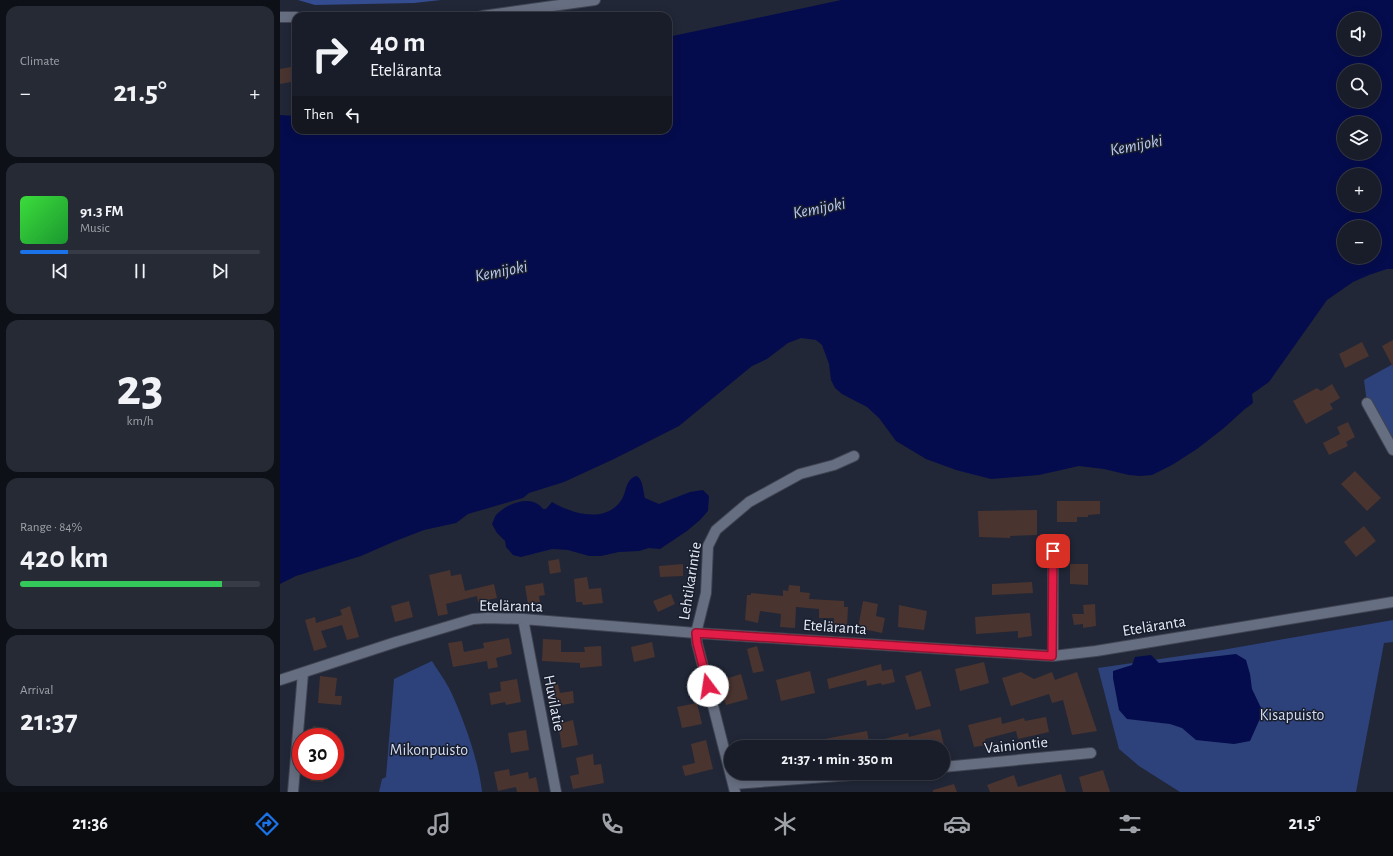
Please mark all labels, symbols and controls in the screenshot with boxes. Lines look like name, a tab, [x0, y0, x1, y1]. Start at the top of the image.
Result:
map controls	[1337, 12, 1381, 264]
button: sound	[1337, 12, 1381, 56]
icon: right	[304, 28, 356, 80]
text: 40 m	[370, 29, 426, 57]
text: Climate	[20, 55, 59, 68]
text: Eteläranta	[370, 62, 442, 80]
button: search	[1337, 64, 1381, 108]
text: 21.5°	[113, 77, 167, 107]
text: −	[20, 82, 31, 104]
text: +	[249, 82, 260, 104]
icon: left	[342, 104, 364, 126]
text: Then	[304, 107, 334, 122]
button: layers	[1337, 116, 1381, 160]
water label: Kemijoki	[1108, 132, 1164, 159]
button: +	[1337, 168, 1381, 212]
water label: Kemijoki	[791, 195, 847, 222]
text: 91.3 FM	[80, 204, 123, 219]
button: −	[1337, 220, 1381, 264]
text: Music	[80, 222, 110, 235]
water label: Kemijoki	[473, 258, 529, 285]
icon: previous	[49, 260, 71, 282]
icon: pause	[129, 260, 151, 282]
icon: next	[209, 260, 231, 282]
text: 23	[117, 362, 163, 414]
text: km/h	[127, 415, 153, 428]
text: Range · 84%	[20, 521, 82, 534]
pin	[1036, 534, 1070, 568]
icon: arrive	[1042, 540, 1064, 562]
street label: Lehtikarintie	[676, 541, 704, 621]
text: 420 km	[20, 543, 108, 573]
street label: Eteläranta	[479, 597, 543, 615]
street label: Eteläranta	[1121, 613, 1187, 639]
street label: Eteläranta	[803, 617, 867, 637]
position arrow	[687, 665, 729, 707]
street label: Huvilatie	[541, 673, 567, 733]
text: Arrival	[20, 684, 53, 697]
text: 21:37	[20, 706, 78, 736]
park label: Kisapuisto	[1260, 707, 1325, 723]
speed limit sign: 30	[292, 728, 344, 780]
street label: Vainiontie	[983, 734, 1049, 756]
park label: Mikonpuisto	[390, 742, 468, 758]
text: 21:37 · 1 min · 350 m	[781, 752, 893, 767]
icon: directions	[253, 810, 281, 838]
icon: music	[425, 810, 453, 838]
icon: phone	[598, 810, 626, 838]
icon: climate	[771, 810, 799, 838]
icon: car	[943, 810, 971, 838]
icon: filters	[1116, 810, 1144, 838]
text: 21:36	[72, 815, 108, 833]
text: 21.5°	[1288, 815, 1321, 833]

